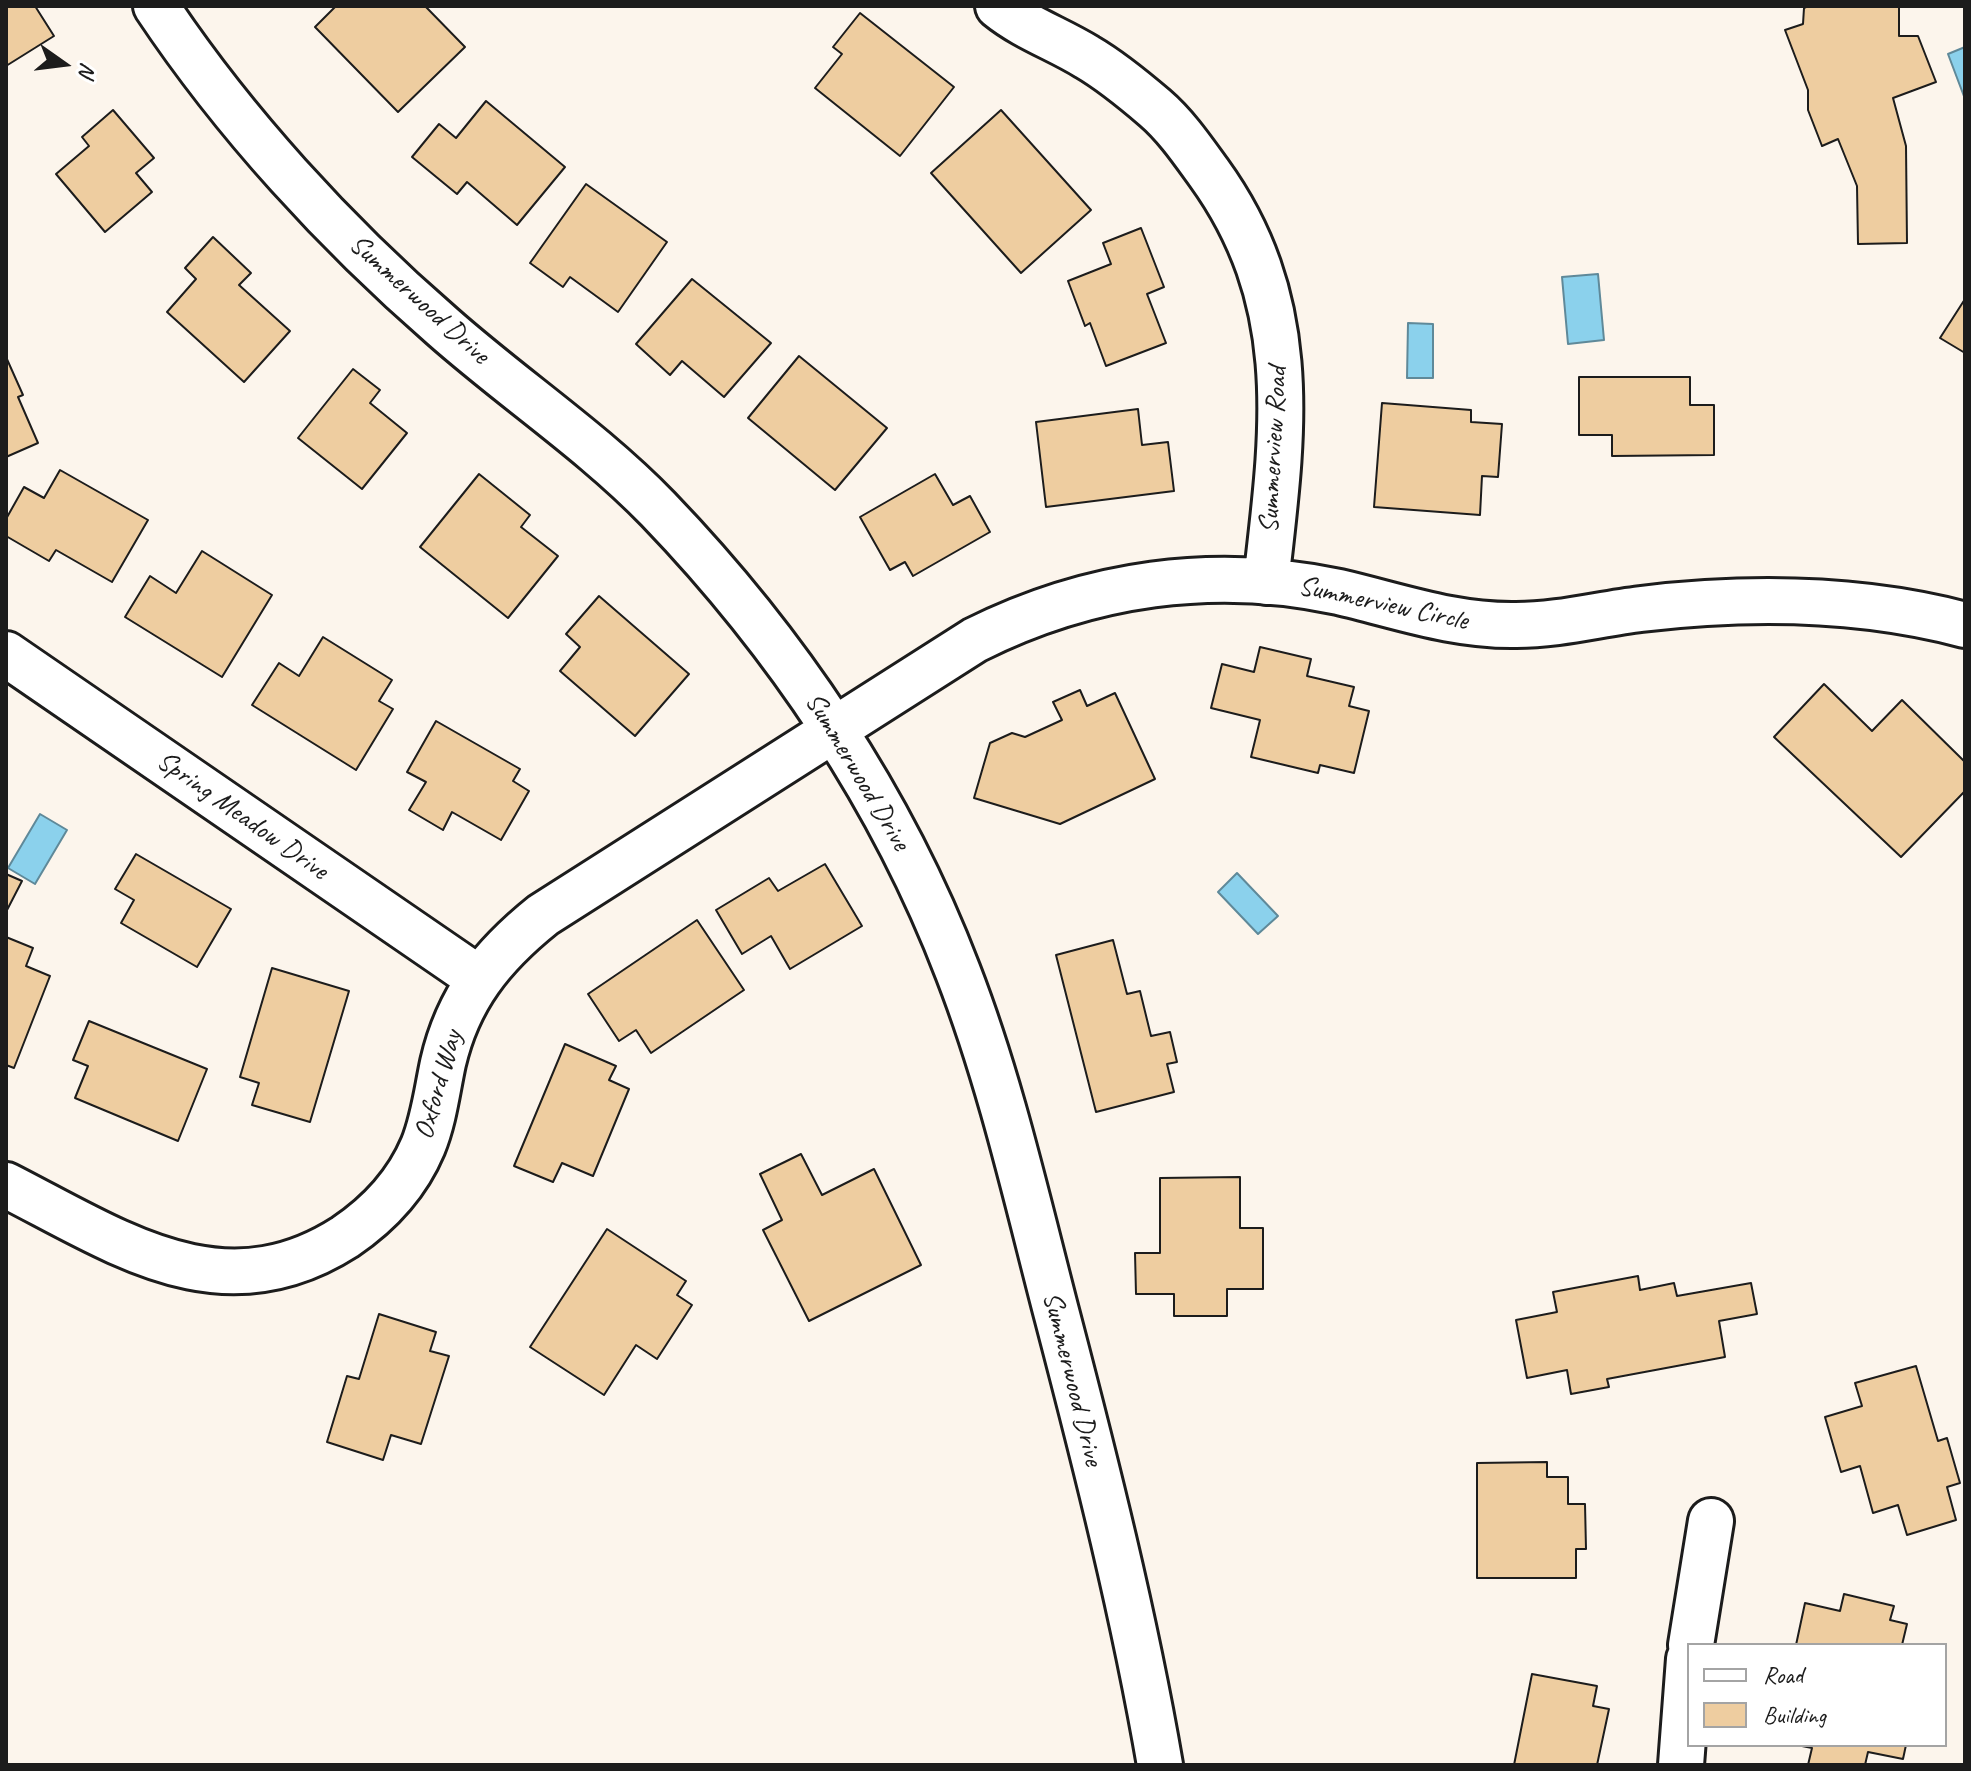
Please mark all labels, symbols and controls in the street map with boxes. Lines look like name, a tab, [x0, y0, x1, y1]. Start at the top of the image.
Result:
north arrow	[24, 24, 104, 104]
text: N	[72, 60, 103, 80]
street label: Summerwood Drive	[342, 228, 496, 372]
street label: Summerview Road	[1253, 366, 1295, 534]
street label: Summerview Circle	[1295, 570, 1471, 638]
street label: Summerwood Drive	[797, 687, 917, 857]
street label: Spring Meadow Drive	[150, 744, 334, 888]
street label: Oxford Way	[407, 1027, 471, 1143]
street label: Summerwood Drive	[1034, 1289, 1110, 1469]
legend	[1687, 1643, 1947, 1747]
text: Road	[1763, 1660, 1803, 1690]
text: Building	[1763, 1700, 1826, 1730]

